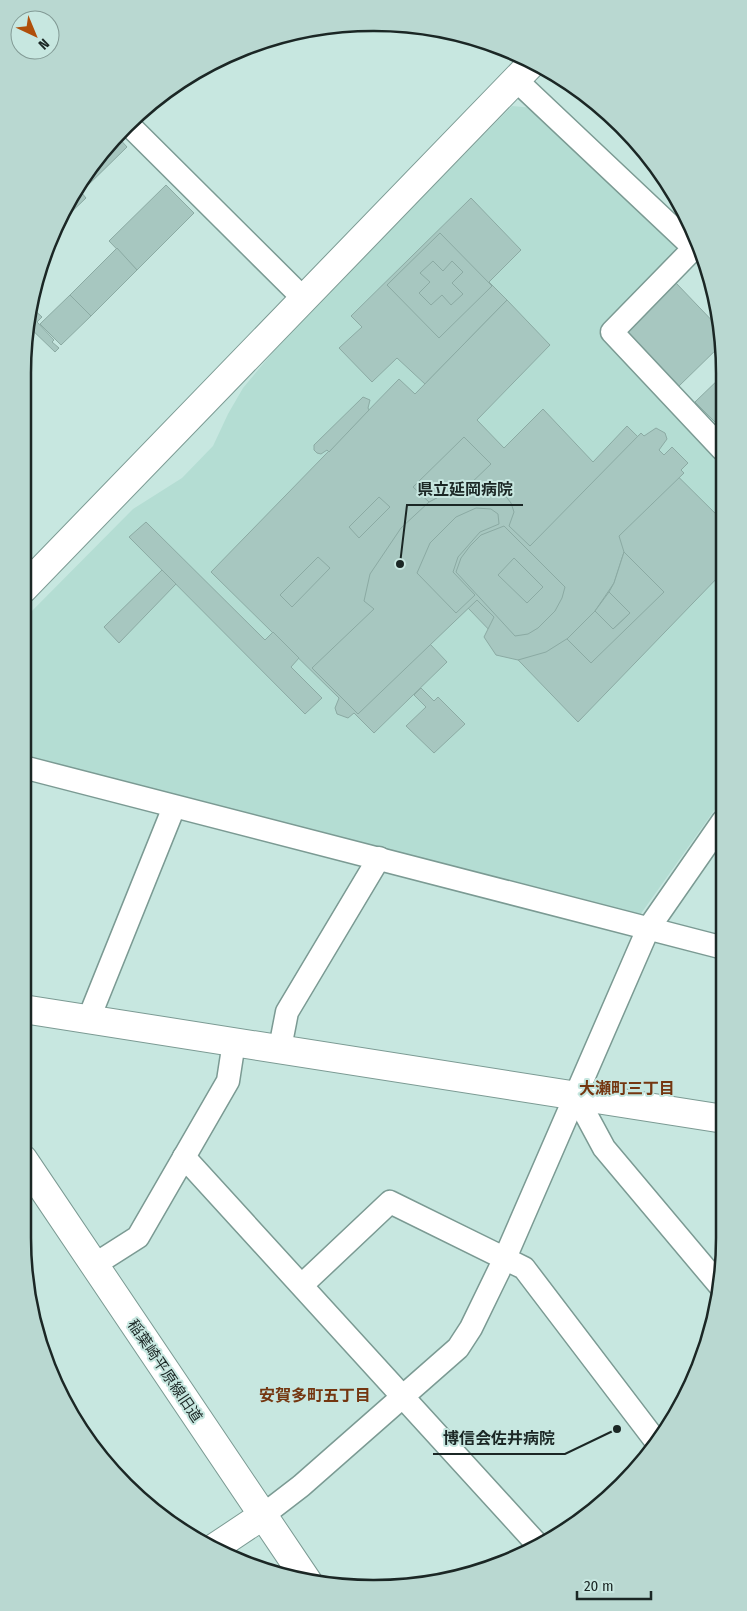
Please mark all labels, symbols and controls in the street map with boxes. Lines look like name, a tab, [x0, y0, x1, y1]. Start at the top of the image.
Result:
north arrow	[10, 10, 60, 60]
text: N	[35, 35, 53, 53]
callout: 県立延岡病院	[407, 474, 523, 505]
text: 県立延岡病院	[417, 480, 513, 499]
district label: 大瀬町三丁目	[579, 1079, 675, 1098]
street label: 稲葉崎平原線旧道	[124, 1316, 206, 1426]
district label: 安賀多町五丁目	[259, 1386, 371, 1405]
callout: 博信会佐井病院	[433, 1423, 565, 1454]
text: 博信会佐井病院	[443, 1429, 555, 1448]
scale bar	[577, 1568, 651, 1600]
text: 20 m	[584, 1577, 614, 1595]

